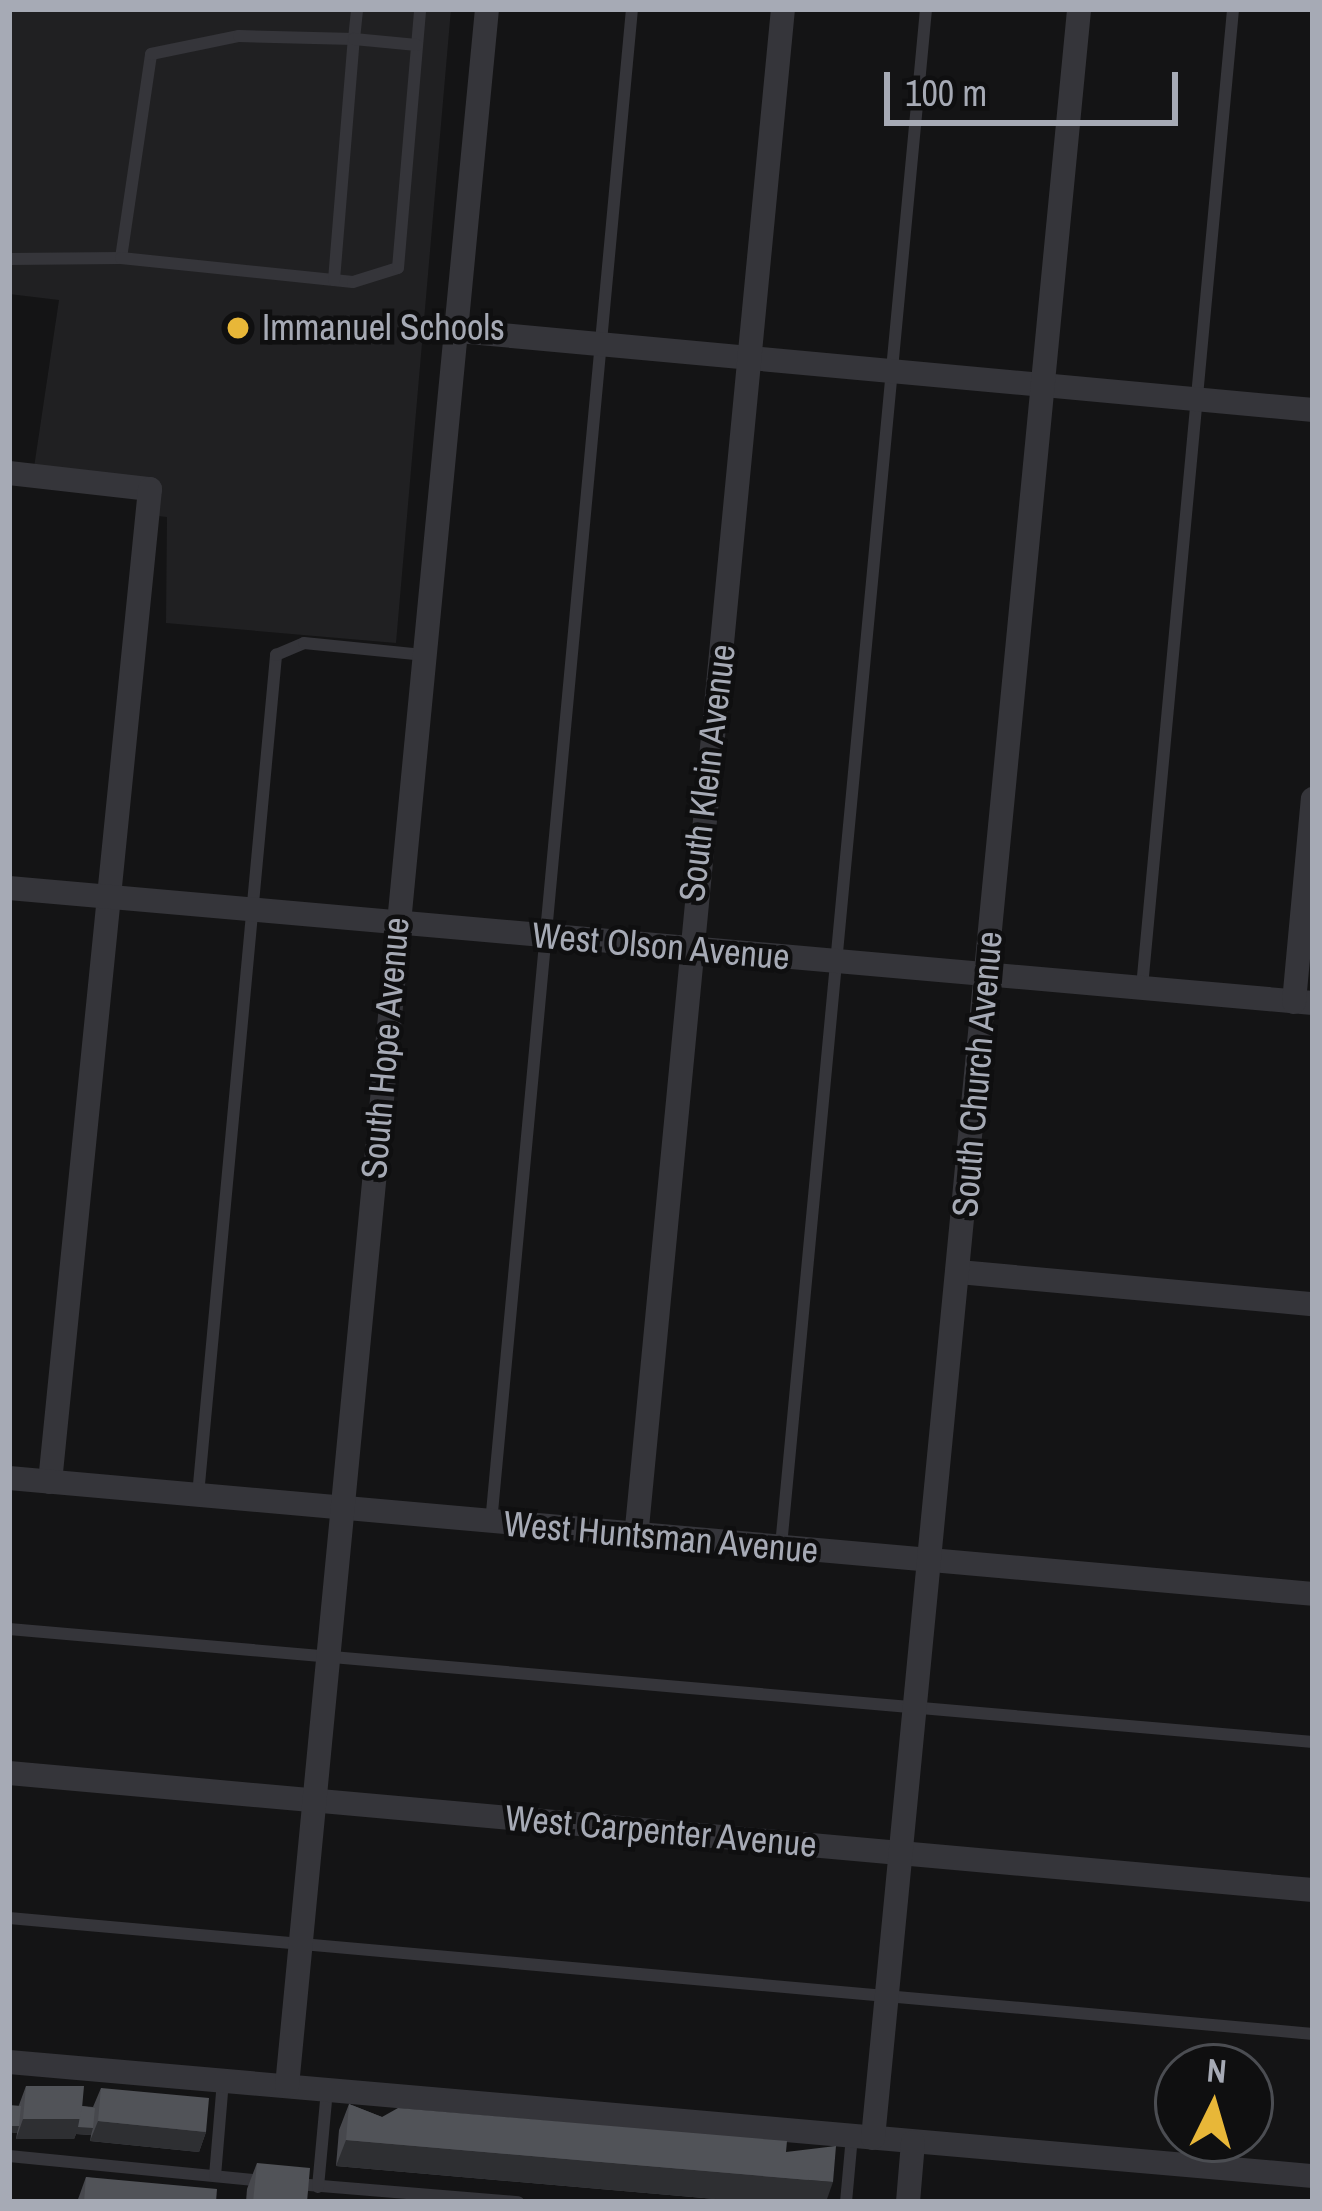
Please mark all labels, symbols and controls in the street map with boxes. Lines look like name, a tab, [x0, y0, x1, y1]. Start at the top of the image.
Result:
scale bar	[890, 48, 1184, 122]
text: 100 m	[905, 69, 987, 117]
place label: Immanuel Schools	[262, 306, 505, 350]
marker: Immanuel Schools	[225, 315, 251, 341]
street label: South Klein Avenue	[670, 641, 744, 905]
street label: West Olson Avenue	[530, 913, 792, 979]
street label: South Hope Avenue	[352, 915, 418, 1181]
street label: South Church Avenue	[943, 929, 1011, 1219]
street label: West Huntsman Avenue	[501, 1502, 821, 1572]
street label: West Carpenter Avenue	[503, 1796, 819, 1866]
north arrow	[1154, 2043, 1274, 2163]
text: N	[1205, 2047, 1229, 2093]

